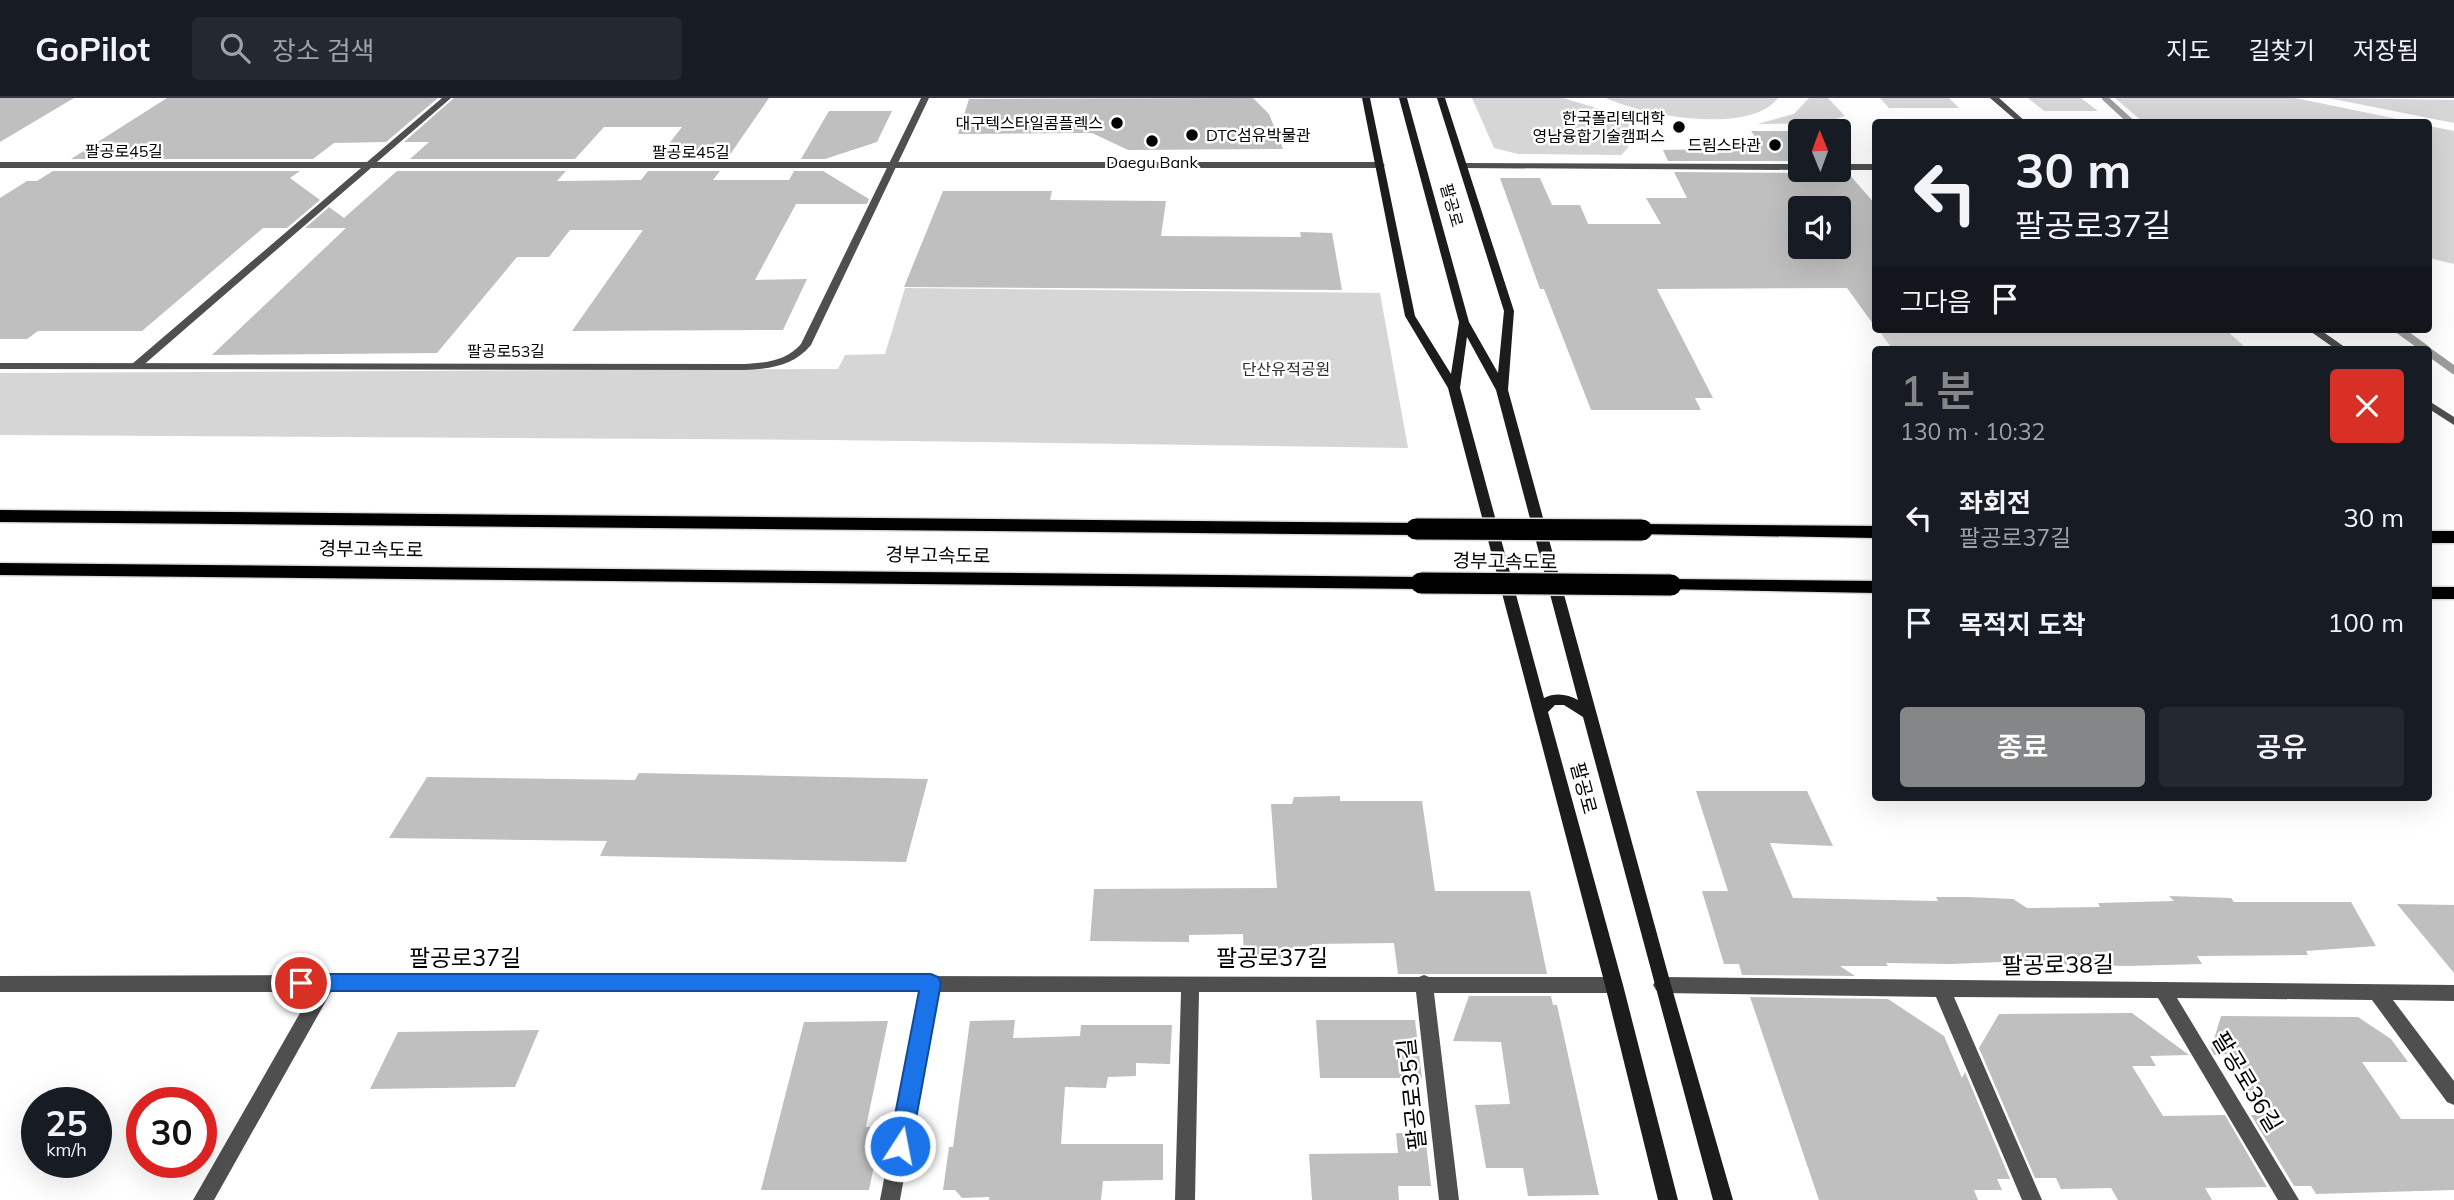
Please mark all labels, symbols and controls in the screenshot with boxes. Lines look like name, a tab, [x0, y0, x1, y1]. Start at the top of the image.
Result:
search box	[192, 17, 682, 80]
text: GoPilot	[35, 28, 150, 69]
icon: search	[216, 29, 254, 67]
text: 장소 검색	[272, 34, 375, 67]
text: 지도	[2166, 35, 2211, 65]
text: 길찾기	[2249, 35, 2315, 65]
text: 저장됨	[2353, 35, 2419, 65]
place label: 한국폴리텍대학 영남융합기술캠퍼스	[1533, 108, 1665, 146]
place label: 대구텍스타일콤플렉스	[956, 113, 1103, 133]
marker: 대구텍스타일콤플렉스	[1109, 115, 1125, 131]
marker: 한국폴리텍대학 영남융합기술캠퍼스	[1671, 119, 1687, 135]
north arrow	[1788, 119, 1852, 182]
map controls	[1788, 119, 1851, 259]
place label: DTC섬유박물관	[1206, 125, 1311, 145]
marker: DTC섬유박물관	[1184, 127, 1200, 143]
marker: Daegu Bank	[1144, 133, 1160, 149]
place label: 드림스타관	[1687, 135, 1761, 155]
marker: 드림스타관	[1767, 137, 1783, 153]
text: 30 m	[2015, 139, 2131, 200]
street label: 팔공로45길	[85, 141, 163, 161]
street label: 팔공로45길	[652, 142, 730, 162]
icon: left	[1900, 147, 1991, 238]
place label: Daegu Bank	[1106, 152, 1198, 172]
street label: 팔공로	[1436, 181, 1468, 229]
button: sound	[1788, 196, 1851, 259]
text: 팔공로37길	[2015, 205, 2171, 245]
icon: arrive	[1986, 280, 2024, 318]
text: 그다음	[1900, 285, 1972, 318]
street label: 팔공로53길	[467, 341, 545, 361]
park label: 단산유적공원	[1242, 359, 1330, 379]
text: 1 분	[1900, 364, 1975, 417]
button: close	[2330, 369, 2404, 443]
text: 130 m · 10:32	[1900, 417, 2045, 446]
text: 좌회전	[1959, 486, 2031, 519]
icon: left	[1900, 499, 1938, 537]
text: 30 m	[2343, 501, 2404, 534]
text: 팔공로37길	[1959, 523, 2071, 552]
street label: 경부고속도로	[318, 536, 424, 562]
street label: 경부고속도로	[885, 542, 991, 568]
street label: 경부고속도로	[1452, 548, 1558, 574]
icon: arrive	[1900, 604, 1938, 642]
text: 100 m	[2328, 606, 2404, 639]
text: 목적지 도착	[1959, 608, 2086, 641]
button: 종료	[1900, 707, 2145, 787]
button: 공유	[2159, 707, 2404, 787]
street label: 팔공로	[1566, 760, 1602, 816]
street label: 팔공로37길	[409, 943, 521, 972]
street label: 팔공로37길	[1216, 943, 1328, 972]
street label: 팔공로38길	[2002, 949, 2114, 980]
pin	[271, 953, 331, 1013]
icon: arrive	[282, 964, 320, 1002]
street label: 팔공로36길	[2206, 1026, 2289, 1137]
street label: 팔공로35길	[1391, 1037, 1432, 1151]
speed limit sign: 30	[126, 1087, 217, 1178]
text: 25	[45, 1101, 88, 1145]
position arrow	[863, 1109, 937, 1183]
text: km/h	[46, 1138, 87, 1161]

